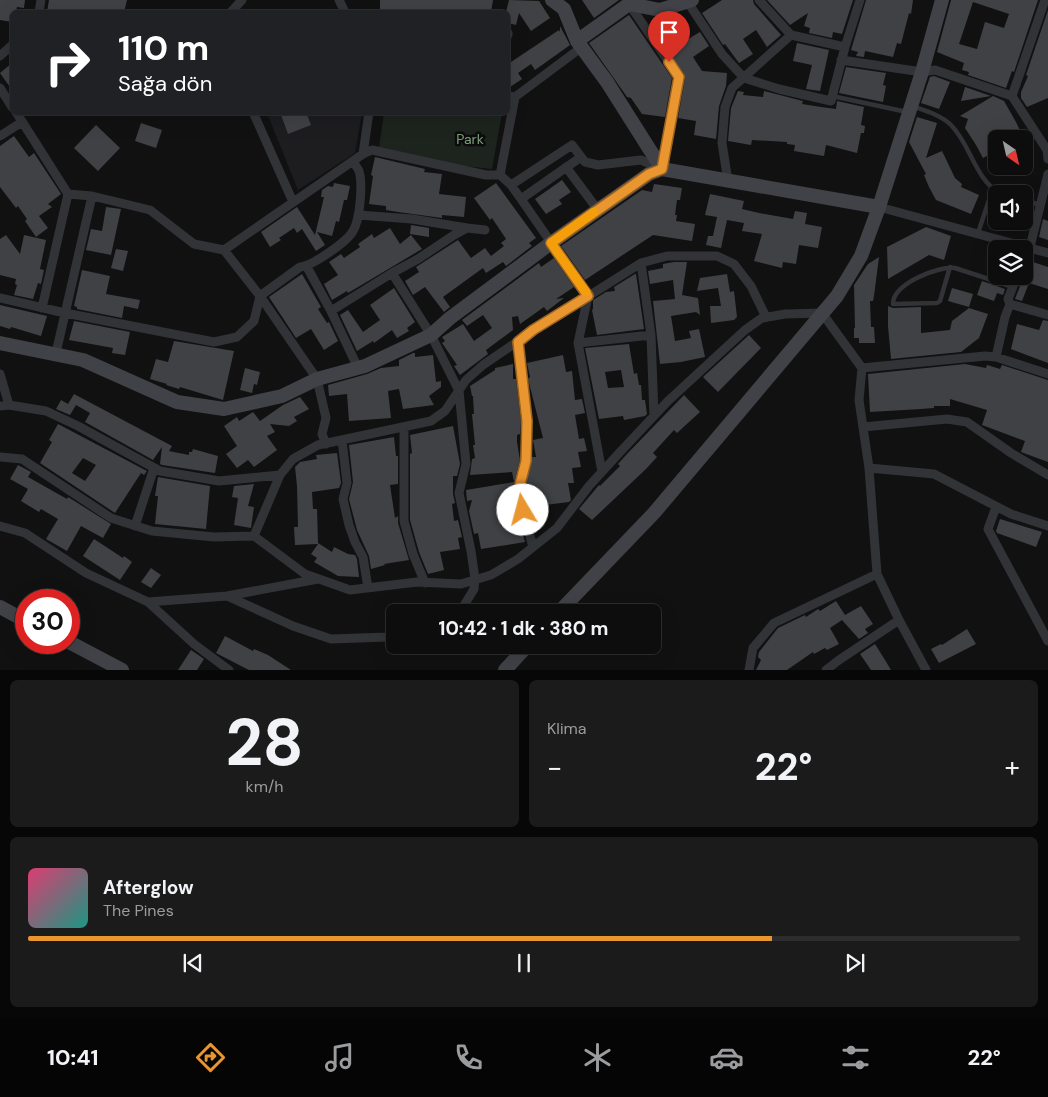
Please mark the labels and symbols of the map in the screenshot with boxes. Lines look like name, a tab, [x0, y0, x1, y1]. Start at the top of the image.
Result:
pin	[648, 11, 690, 62]
park label: Park	[456, 130, 484, 148]
north arrow	[988, 130, 1032, 175]
position arrow	[496, 483, 548, 535]
speed limit sign: 30	[15, 589, 80, 654]

